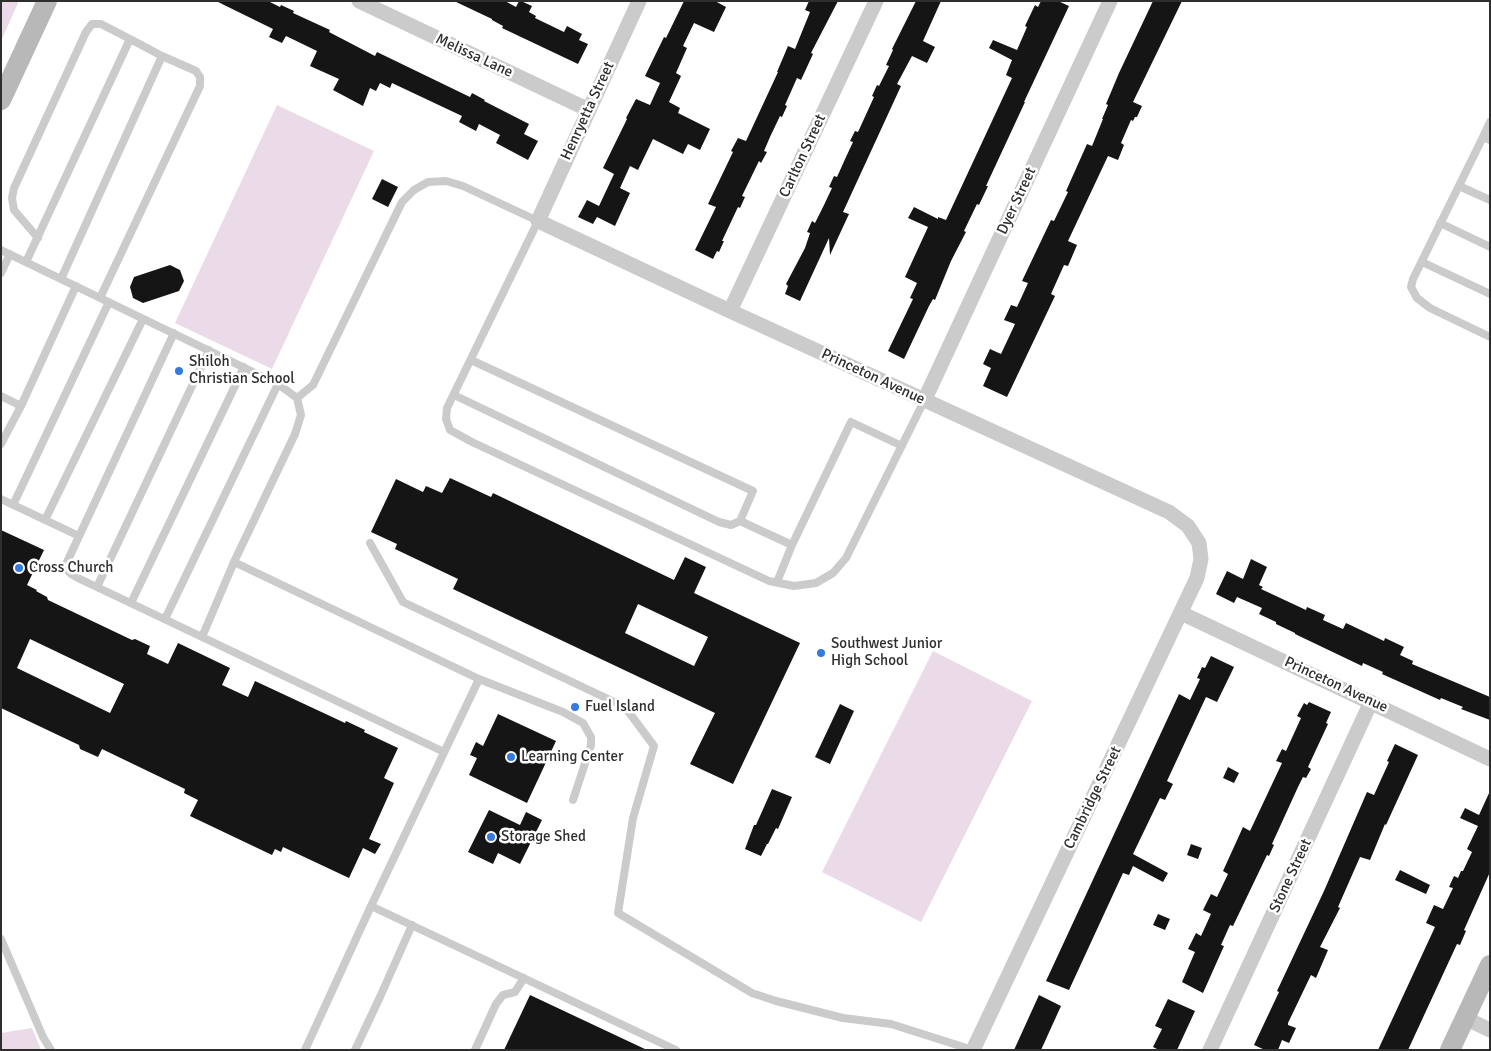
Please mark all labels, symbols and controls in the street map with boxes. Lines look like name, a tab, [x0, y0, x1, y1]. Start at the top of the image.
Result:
street label: Melissa Lane	[433, 30, 515, 82]
street label: Henryetta Street	[557, 59, 619, 163]
street label: Carlton Street	[776, 112, 830, 200]
street label: Dyer Street	[994, 165, 1040, 237]
street label: Princeton Avenue	[818, 345, 928, 409]
place label: Shiloh Christian School	[189, 353, 295, 388]
marker: Shiloh Christian School	[173, 365, 185, 377]
place label: Cross Church	[29, 559, 113, 577]
marker: Cross Church	[13, 562, 25, 574]
place label: Southwest Junior High School	[831, 635, 942, 670]
marker: Southwest Junior High School	[815, 647, 827, 659]
street label: Princeton Avenue	[1281, 653, 1391, 717]
place label: Fuel Island	[585, 698, 655, 716]
marker: Fuel Island	[569, 701, 581, 713]
street label: Cambridge Street	[1060, 744, 1126, 852]
place label: Learning Center	[521, 748, 624, 766]
marker: Learning Center	[505, 751, 517, 763]
place label: Storage Shed	[501, 828, 586, 846]
marker: Storage Shed	[485, 831, 497, 843]
street label: Stone Street	[1266, 836, 1316, 916]

